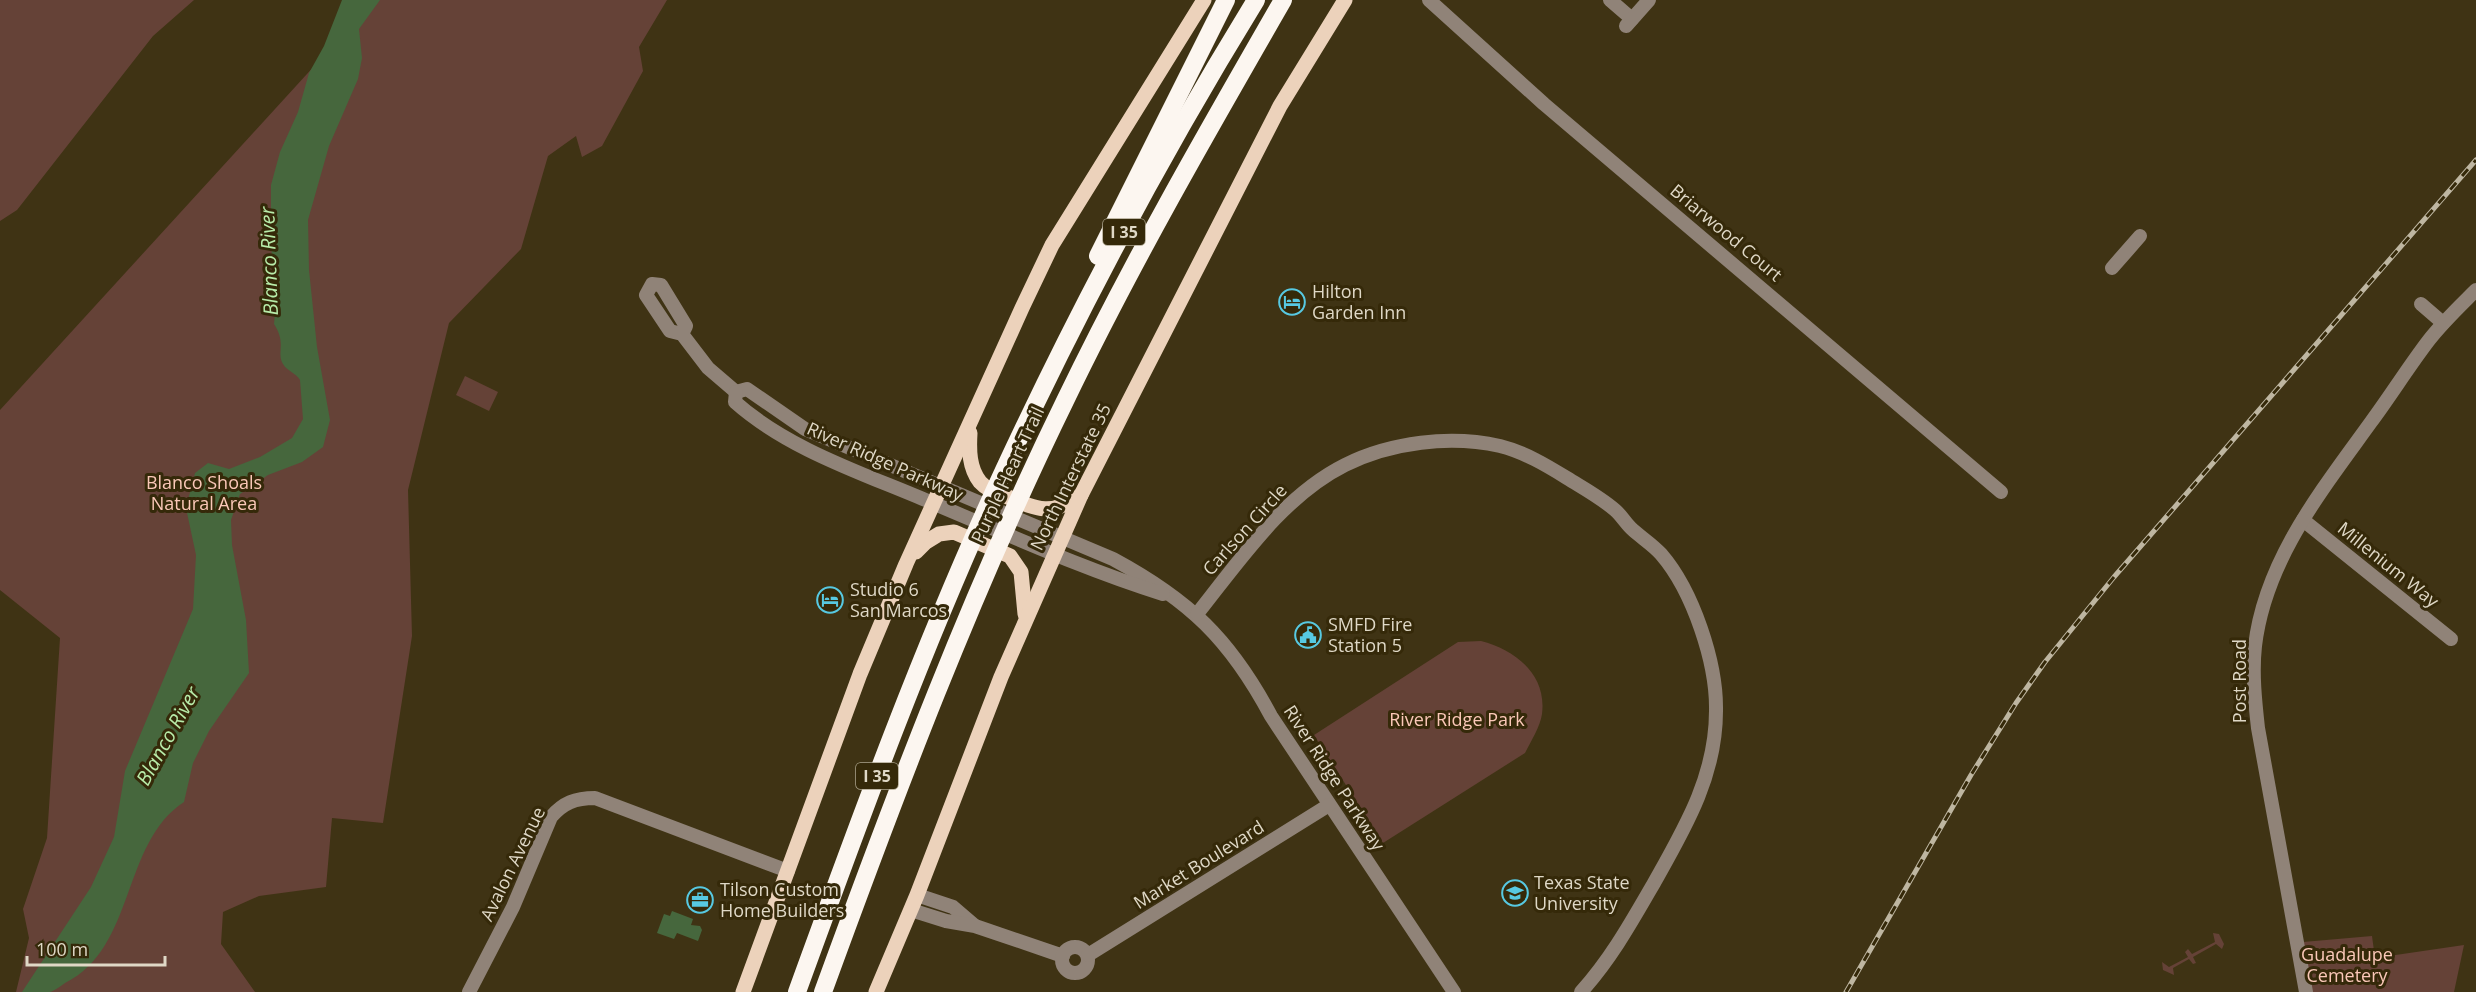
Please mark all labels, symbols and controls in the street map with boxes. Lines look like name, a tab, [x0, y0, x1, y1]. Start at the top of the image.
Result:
street label: Briarwood Court	[1666, 178, 1788, 286]
water label: Blanco River	[253, 205, 284, 316]
road number: I 35	[1103, 219, 1145, 245]
place label: Hilton Garden Inn	[1312, 279, 1406, 324]
hotel icon: Hilton Garden Inn	[1277, 287, 1307, 317]
street label: North Interstate 35	[1024, 399, 1116, 554]
street label: Purple Heart Trail	[965, 403, 1049, 547]
street label: River Ridge Parkway	[804, 416, 968, 507]
park label: Blanco Shoals Natural Area	[146, 470, 262, 515]
street label: Carlson Circle	[1197, 479, 1292, 580]
street label: Millenium Way	[2333, 516, 2445, 613]
place label: Studio 6 San Marcos	[850, 577, 947, 622]
hotel icon: Studio 6 San Marcos	[815, 585, 845, 615]
place label: SMFD Fire Station 5	[1328, 612, 1412, 657]
public building icon: SMFD Fire Station 5	[1293, 620, 1323, 650]
street label: Post Road	[2227, 639, 2251, 723]
water label: Blanco River	[129, 681, 206, 790]
street label: River Ridge Parkway	[1279, 700, 1391, 856]
park label: River Ridge Park	[1389, 707, 1525, 731]
road number: I 35	[856, 763, 898, 789]
street label: Avalon Avenue	[474, 803, 550, 925]
street label: Market Boulevard	[1129, 814, 1268, 914]
place label: Texas State University	[1534, 870, 1630, 915]
place label: Tilson Custom Home Builders	[720, 877, 844, 922]
school or university icon: Texas State University	[1500, 878, 1530, 908]
office icon: Tilson Custom Home Builders	[685, 885, 715, 915]
scale bar	[27, 929, 165, 967]
text: 100 m	[36, 937, 88, 961]
park label: Guadalupe Cemetery	[2301, 942, 2393, 987]

